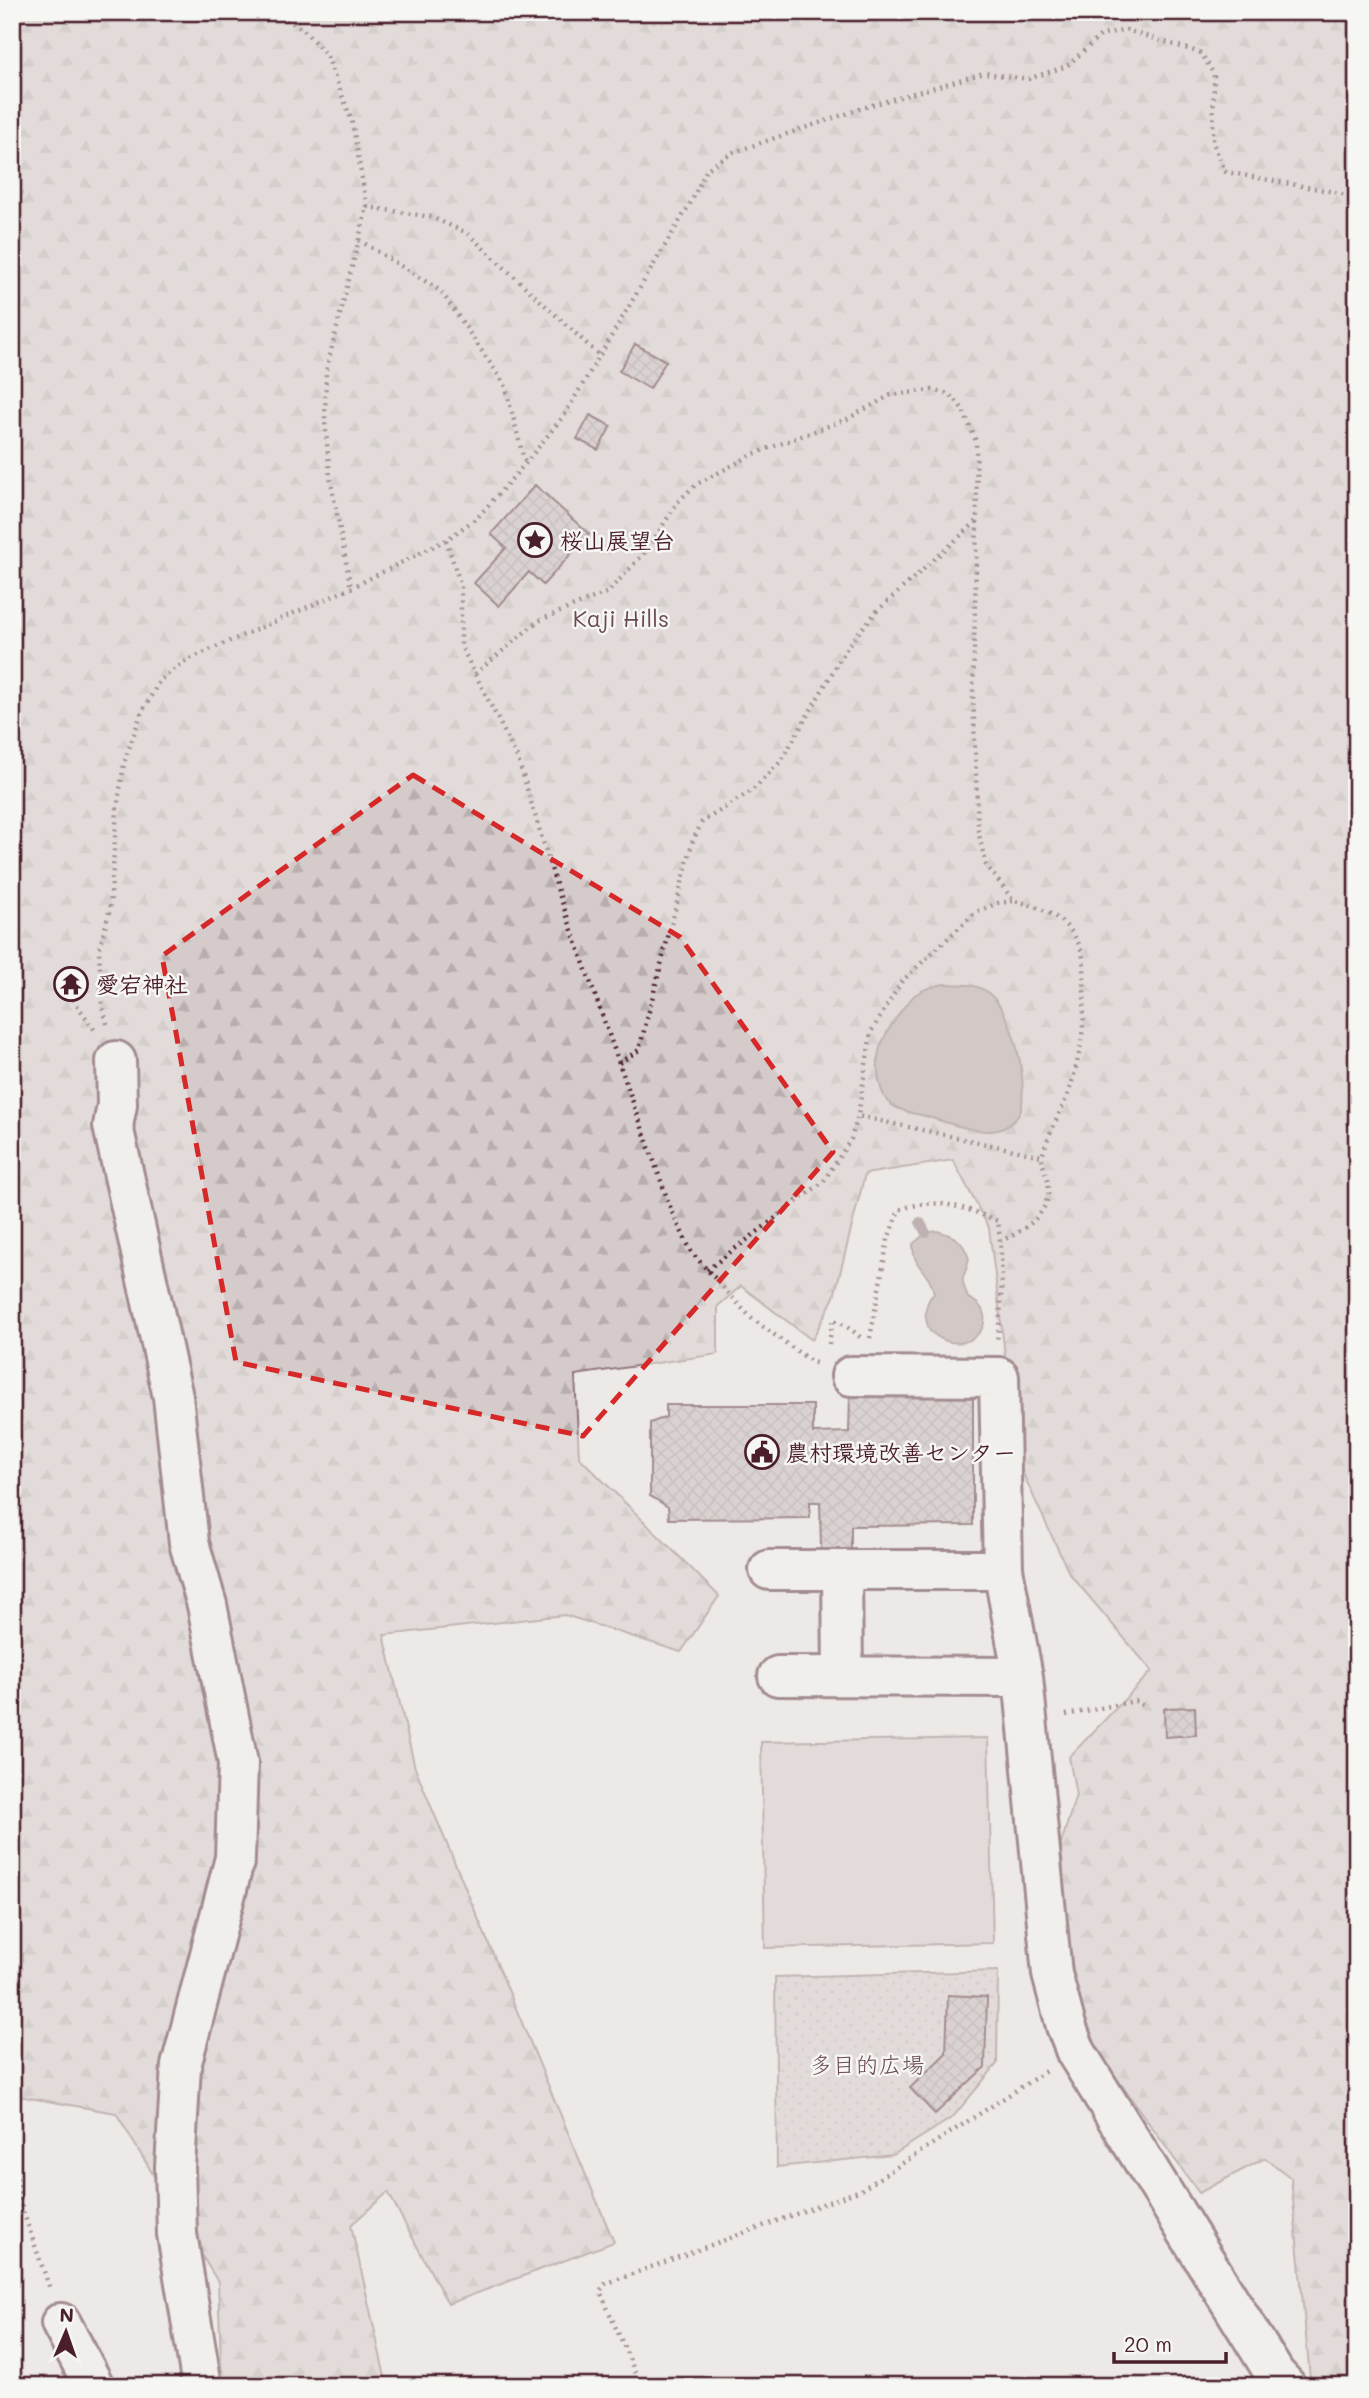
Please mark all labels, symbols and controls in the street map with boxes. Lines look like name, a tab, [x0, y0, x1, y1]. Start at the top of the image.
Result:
place icon: 桜山展望台	[516, 521, 554, 559]
place label: 桜山展望台	[560, 525, 675, 555]
park label: Kaji Hills	[573, 603, 669, 633]
temple icon: 愛宕神社	[52, 965, 90, 1003]
place label: 愛宕神社	[96, 969, 188, 999]
public building icon: 農村環境改善センター	[743, 1433, 781, 1471]
place label: 農村環境改善センター	[786, 1437, 1016, 1467]
park label: 多目的広場	[810, 2049, 925, 2079]
north arrow	[32, 2296, 102, 2366]
text: N	[59, 2302, 74, 2327]
scale bar	[1114, 2321, 1226, 2365]
text: 20 m	[1124, 2330, 1172, 2357]

